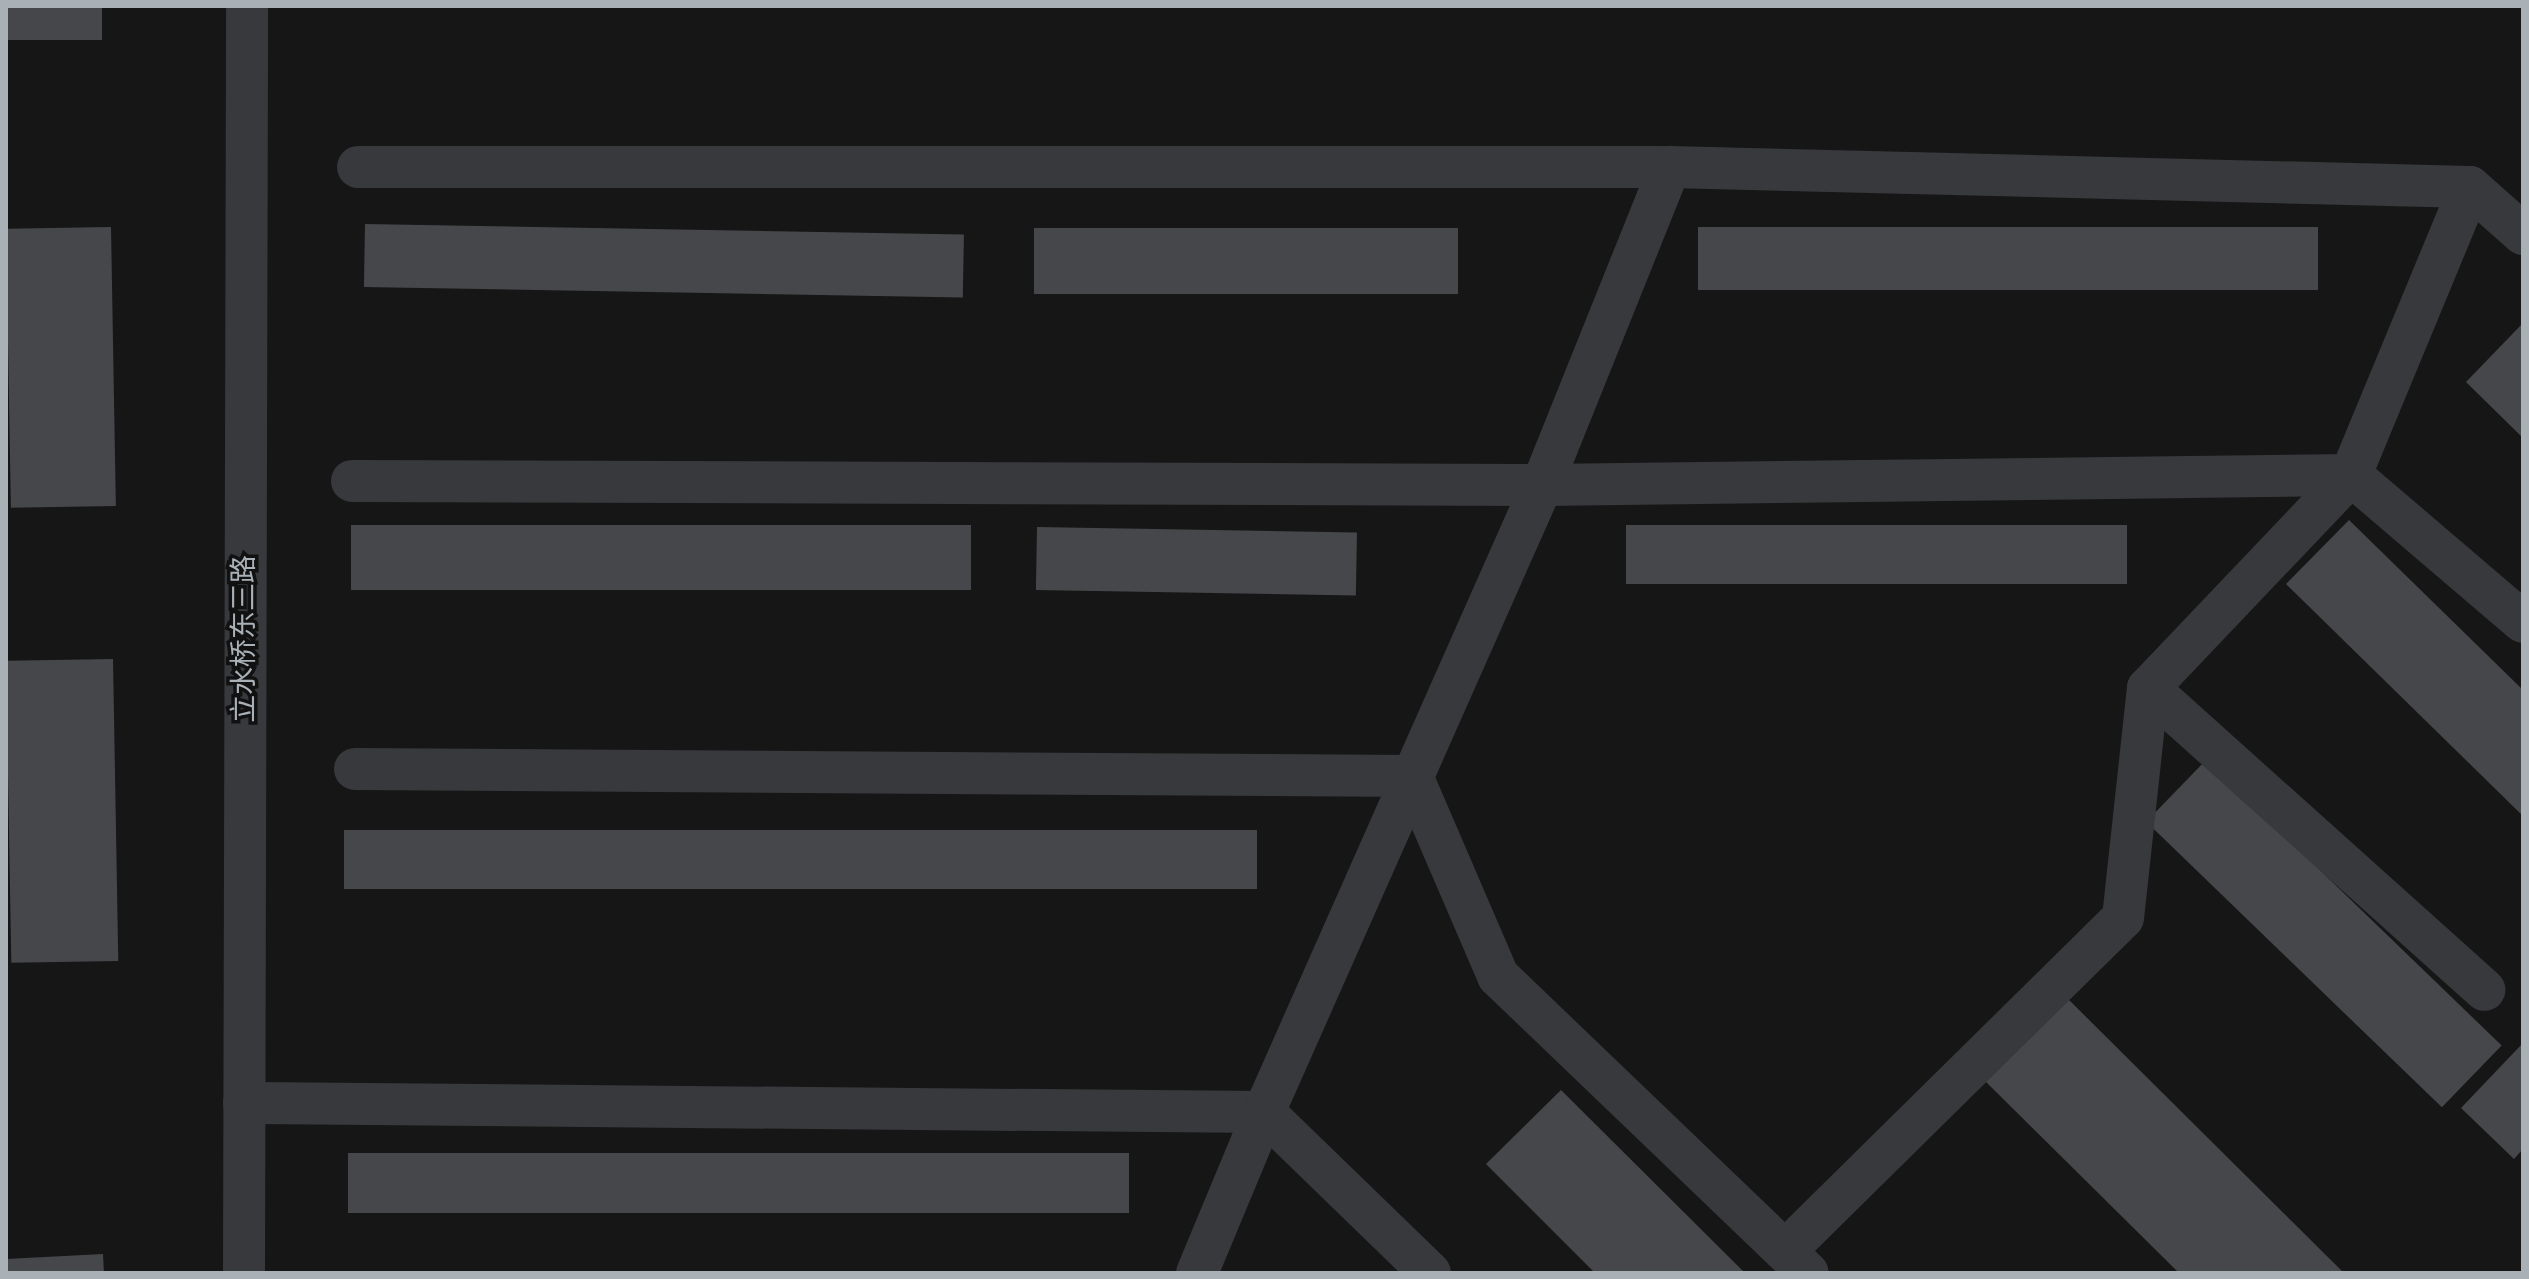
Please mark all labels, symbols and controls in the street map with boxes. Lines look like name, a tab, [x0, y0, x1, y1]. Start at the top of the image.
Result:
street label: 立水桥东三路	[228, 555, 262, 723]

